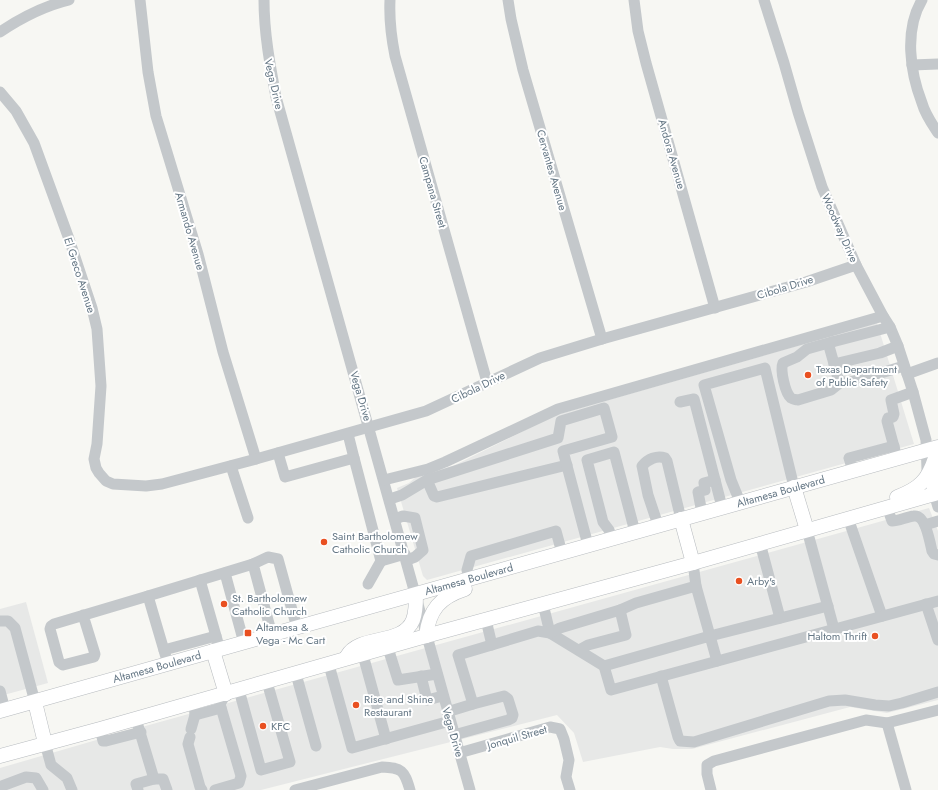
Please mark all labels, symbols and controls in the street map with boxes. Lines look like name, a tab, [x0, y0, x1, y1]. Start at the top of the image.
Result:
street label: Vega Drive	[260, 57, 288, 111]
street label: Andora Avenue	[654, 117, 690, 191]
street label: Cervantes Avenue	[533, 128, 571, 213]
street label: Campana Street	[415, 154, 451, 230]
street label: Armando Avenue	[171, 190, 209, 272]
street label: Woodway Drive	[818, 191, 862, 265]
street label: El Greco Avenue	[60, 235, 100, 315]
street label: Cibola Drive	[755, 271, 816, 303]
place label: Texas Department of Public Safety	[816, 361, 897, 390]
street label: Cibola Drive	[448, 367, 508, 407]
street label: Vega Drive	[346, 369, 376, 423]
marker: Texas Department of Public Safety	[803, 370, 813, 380]
street label: Altamesa Boulevard	[735, 471, 827, 511]
place label: Saint Bartholomew Catholic Church	[332, 528, 418, 557]
marker: Saint Bartholomew Catholic Church	[319, 537, 329, 547]
street label: Altamesa Boulevard	[423, 559, 515, 599]
place label: Arby's	[747, 573, 776, 589]
marker: Arby's	[734, 576, 744, 586]
place label: St. Bartholomew Catholic Church	[232, 590, 308, 619]
marker: St. Bartholomew Catholic Church	[219, 599, 229, 609]
place label: Altamesa & Vega - Mc Cart	[256, 619, 326, 648]
marker: Altamesa & Vega - Mc Cart	[243, 628, 253, 638]
place label: Haltom Thrift	[807, 628, 867, 644]
marker: Haltom Thrift	[870, 631, 880, 641]
street label: Altamesa Boulevard	[111, 647, 203, 687]
place label: Rise and Shine Restaurant	[364, 691, 433, 720]
marker: Rise and Shine Restaurant	[351, 700, 361, 710]
street label: Vega Drive	[438, 705, 468, 759]
place label: KFC	[271, 718, 290, 734]
marker: KFC	[258, 721, 268, 731]
street label: Jonquil Street	[483, 721, 549, 754]

